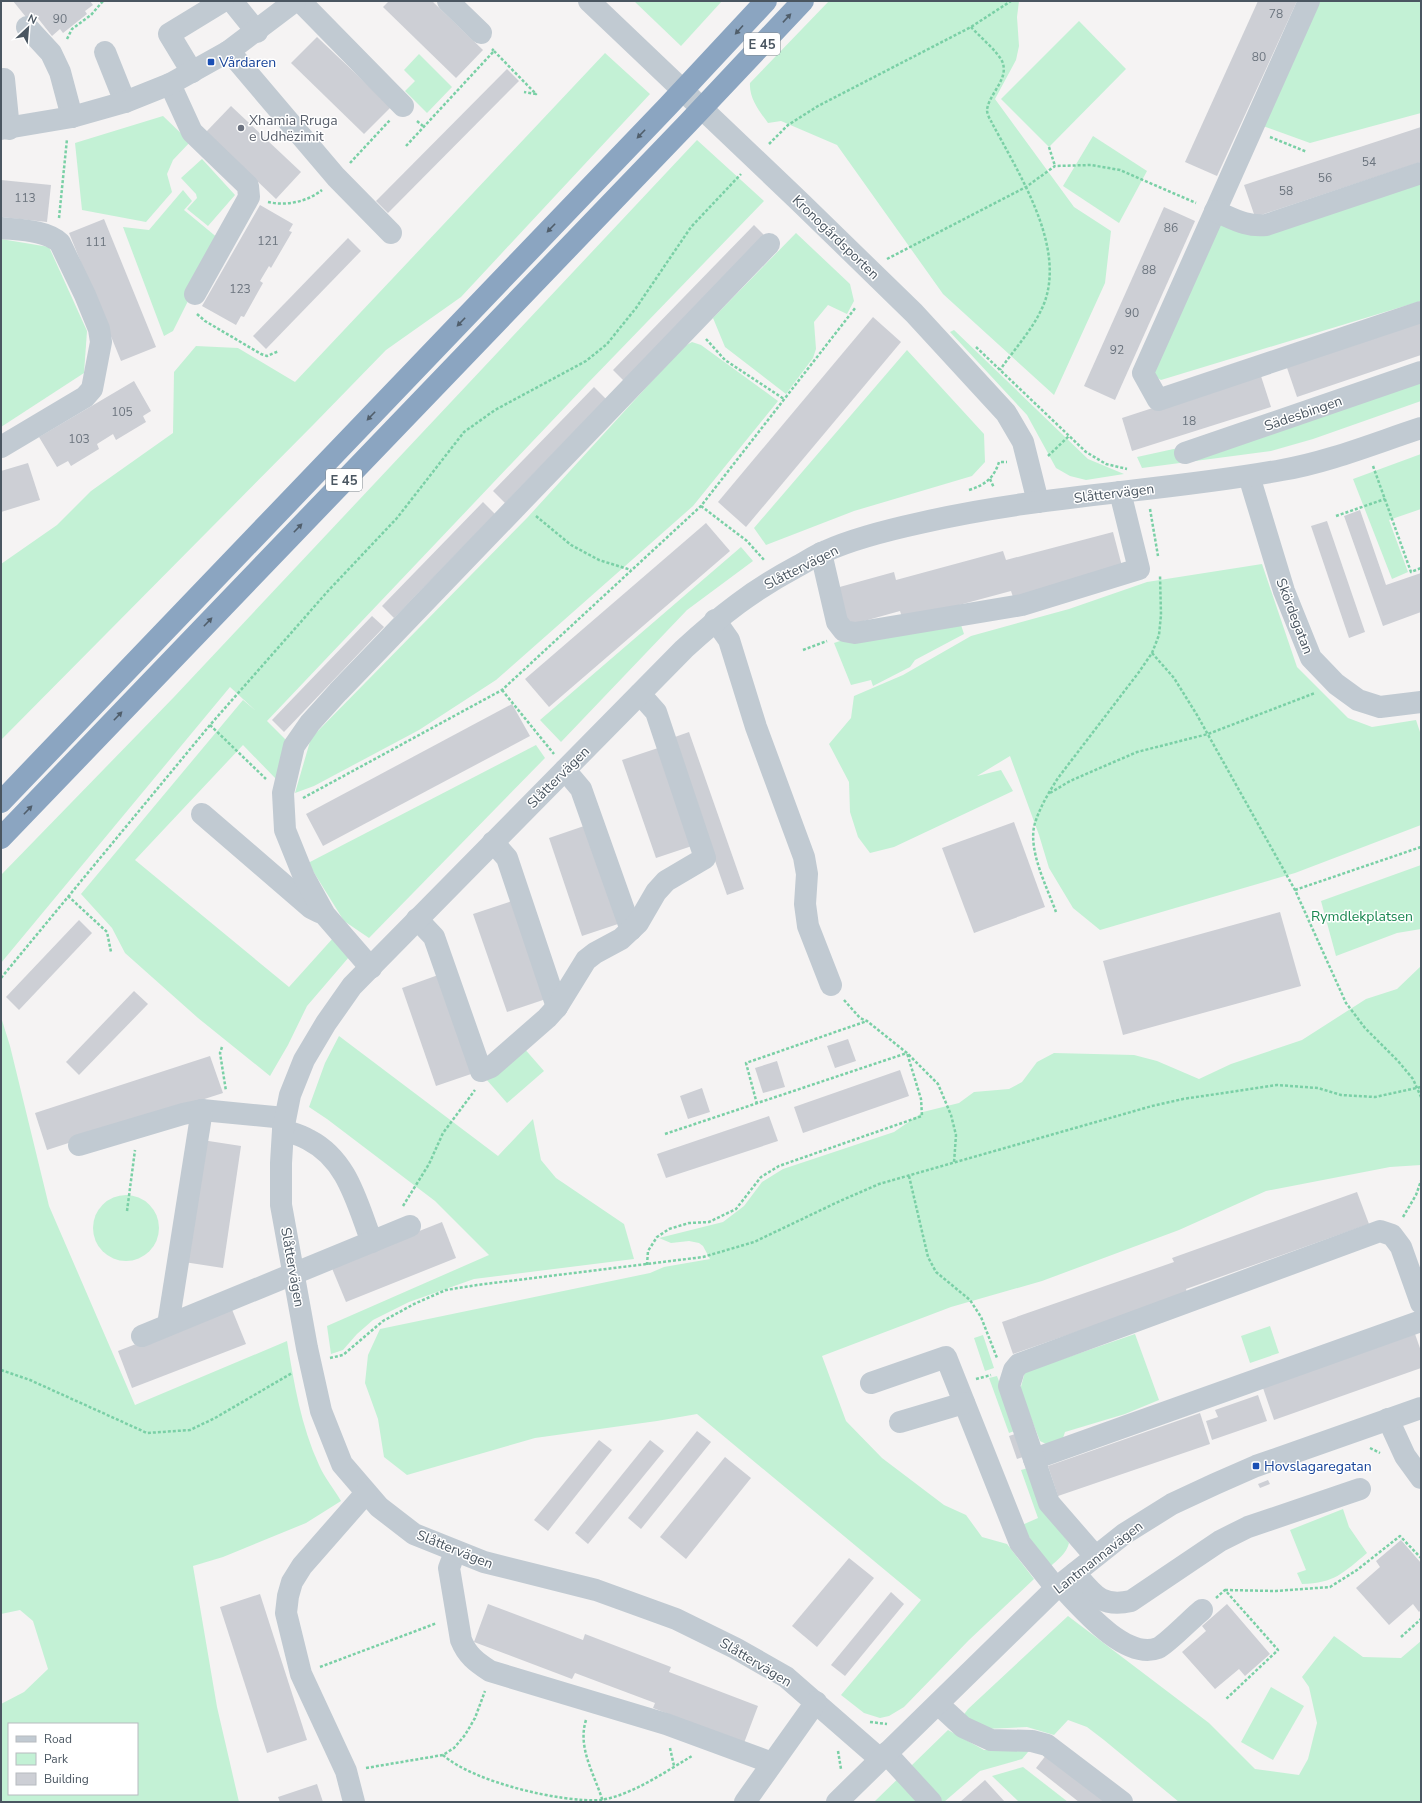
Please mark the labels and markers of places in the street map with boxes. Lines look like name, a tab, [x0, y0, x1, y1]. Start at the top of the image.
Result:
place label: Vårdaren	[218, 53, 276, 72]
marker: Vårdaren	[206, 57, 216, 67]
place label: Xhamia Rruga e Udhëzimit	[249, 111, 338, 146]
marker: Xhamia Rruga e Udhëzimit	[236, 123, 246, 133]
place label: Hovslagaregatan	[1264, 1457, 1372, 1476]
marker: Hovslagaregatan	[1251, 1461, 1261, 1471]

